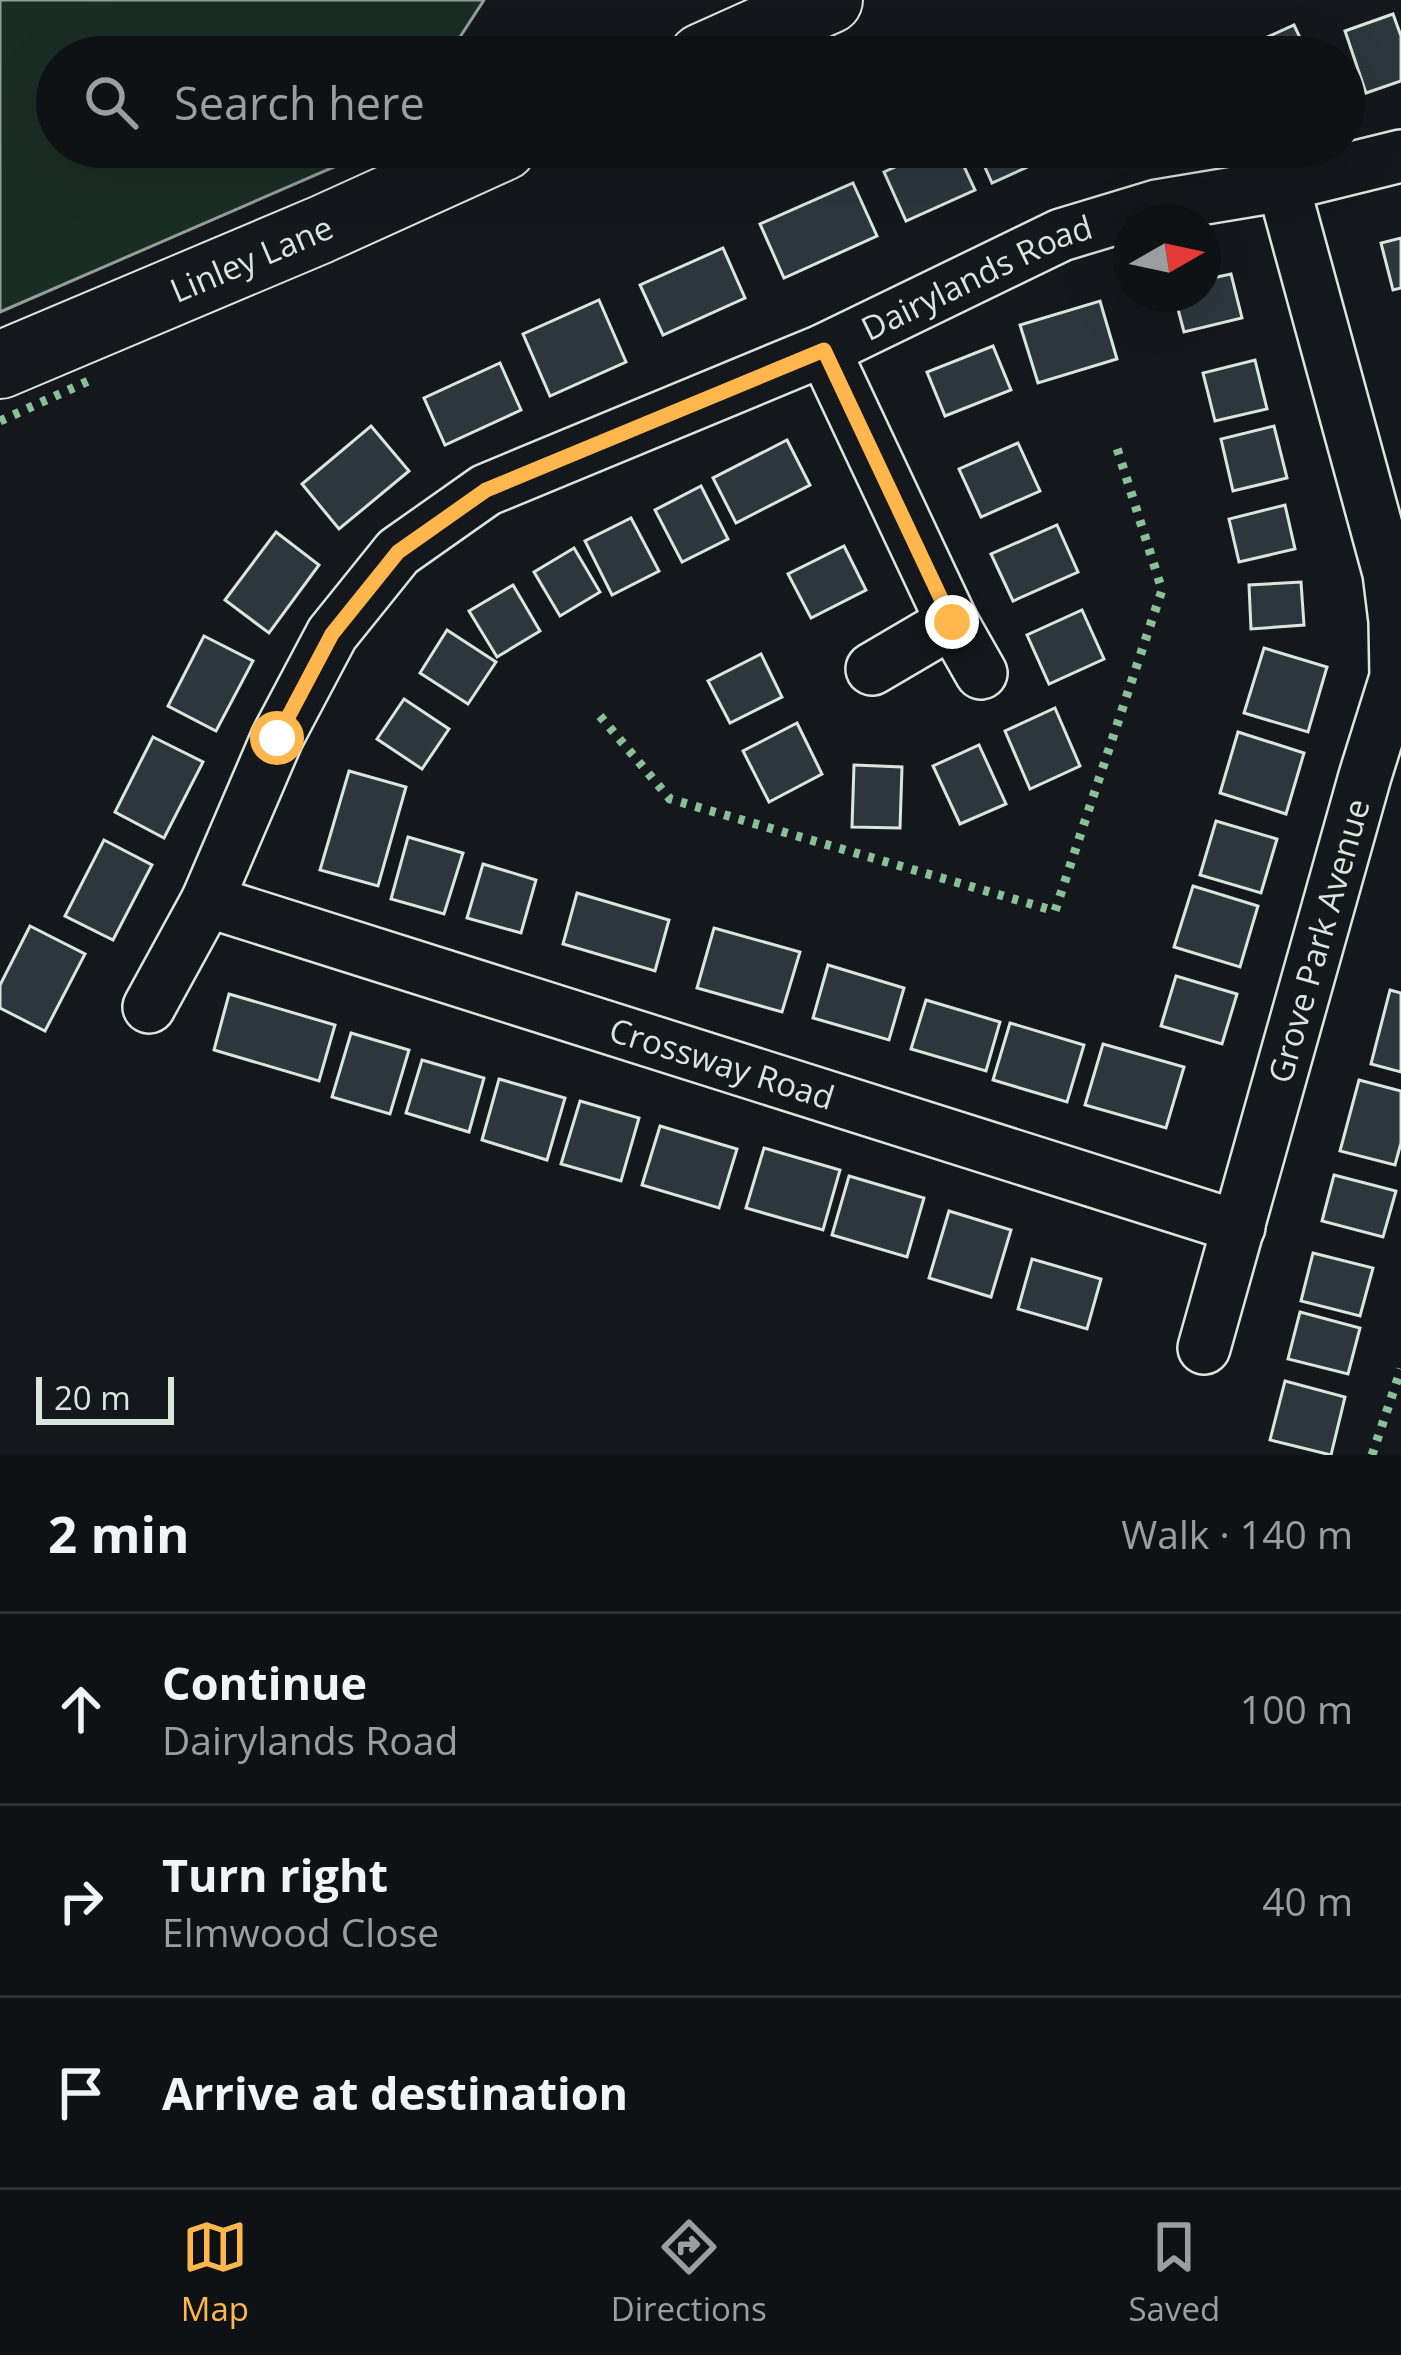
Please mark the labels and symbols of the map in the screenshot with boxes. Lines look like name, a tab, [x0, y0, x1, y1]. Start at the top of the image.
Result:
street label: Linley Lane	[163, 204, 340, 313]
street label: Dairylands Road	[853, 204, 1097, 351]
north arrow	[1113, 204, 1221, 312]
route end	[925, 595, 979, 649]
route start	[250, 711, 304, 765]
street label: Grove Park Avenue	[1257, 793, 1380, 1088]
street label: Crossway Road	[604, 1007, 840, 1120]
scale bar	[36, 1371, 174, 1424]

